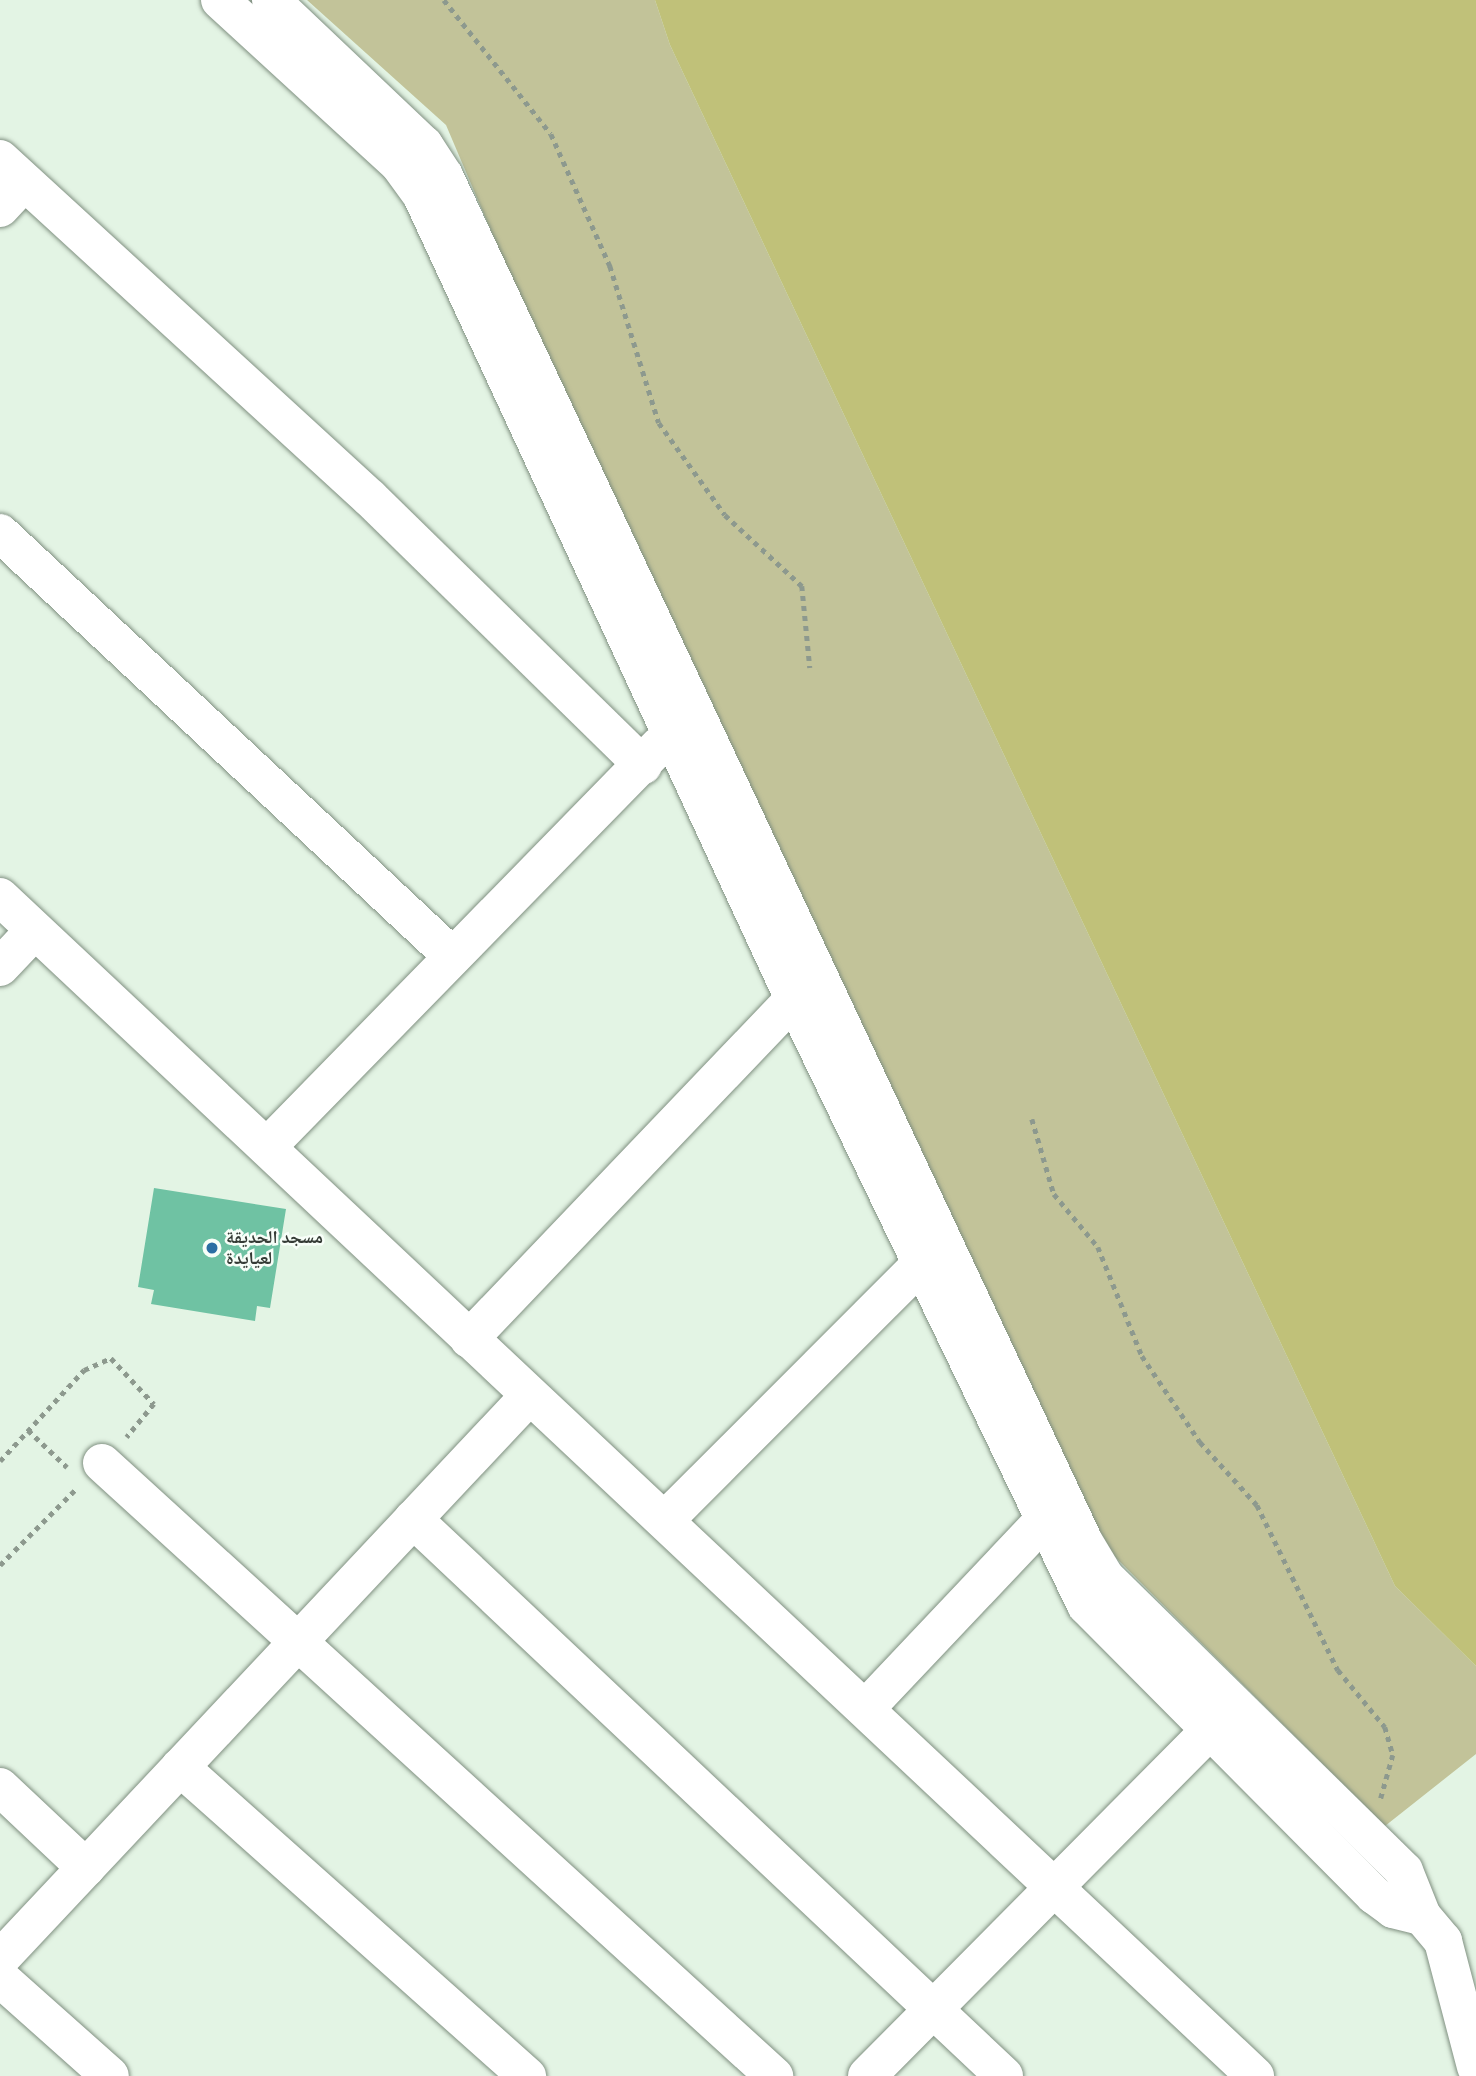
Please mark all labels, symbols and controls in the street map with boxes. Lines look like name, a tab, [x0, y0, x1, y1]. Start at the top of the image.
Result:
place label: مسجد الحديقة لعيايدة	[226, 1227, 323, 1270]
marker: مسجد الحديقة لعيايدة	[204, 1240, 220, 1256]

